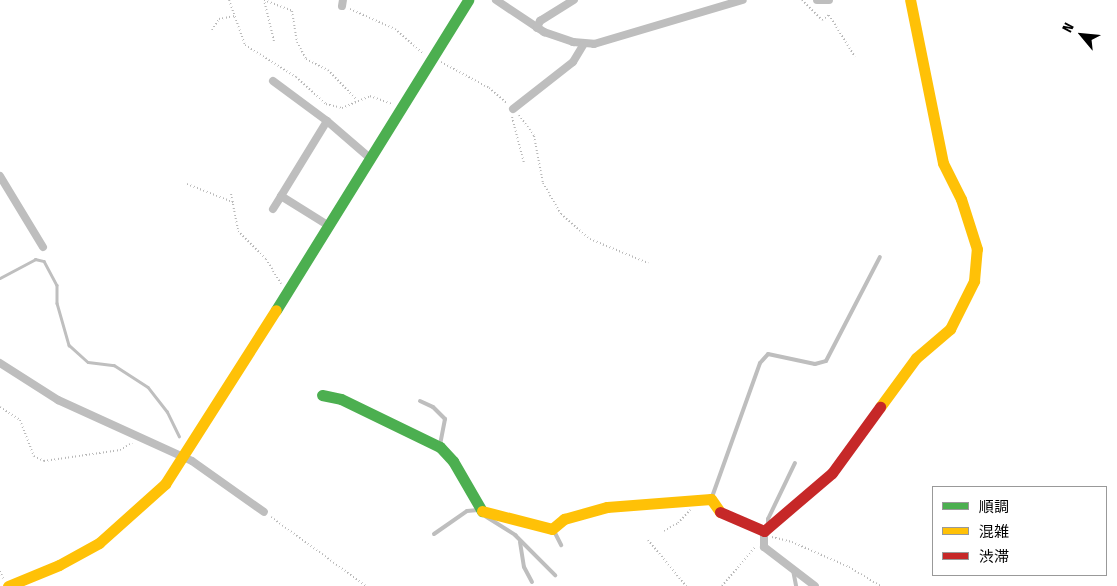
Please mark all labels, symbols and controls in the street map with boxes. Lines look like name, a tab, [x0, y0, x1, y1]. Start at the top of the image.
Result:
north arrow	[1057, 10, 1107, 60]
text: N	[1059, 20, 1078, 35]
legend	[932, 486, 1107, 576]
text: 順調	[979, 498, 1009, 516]
text: 混雑	[979, 523, 1009, 541]
text: 渋滞	[979, 548, 1009, 566]

